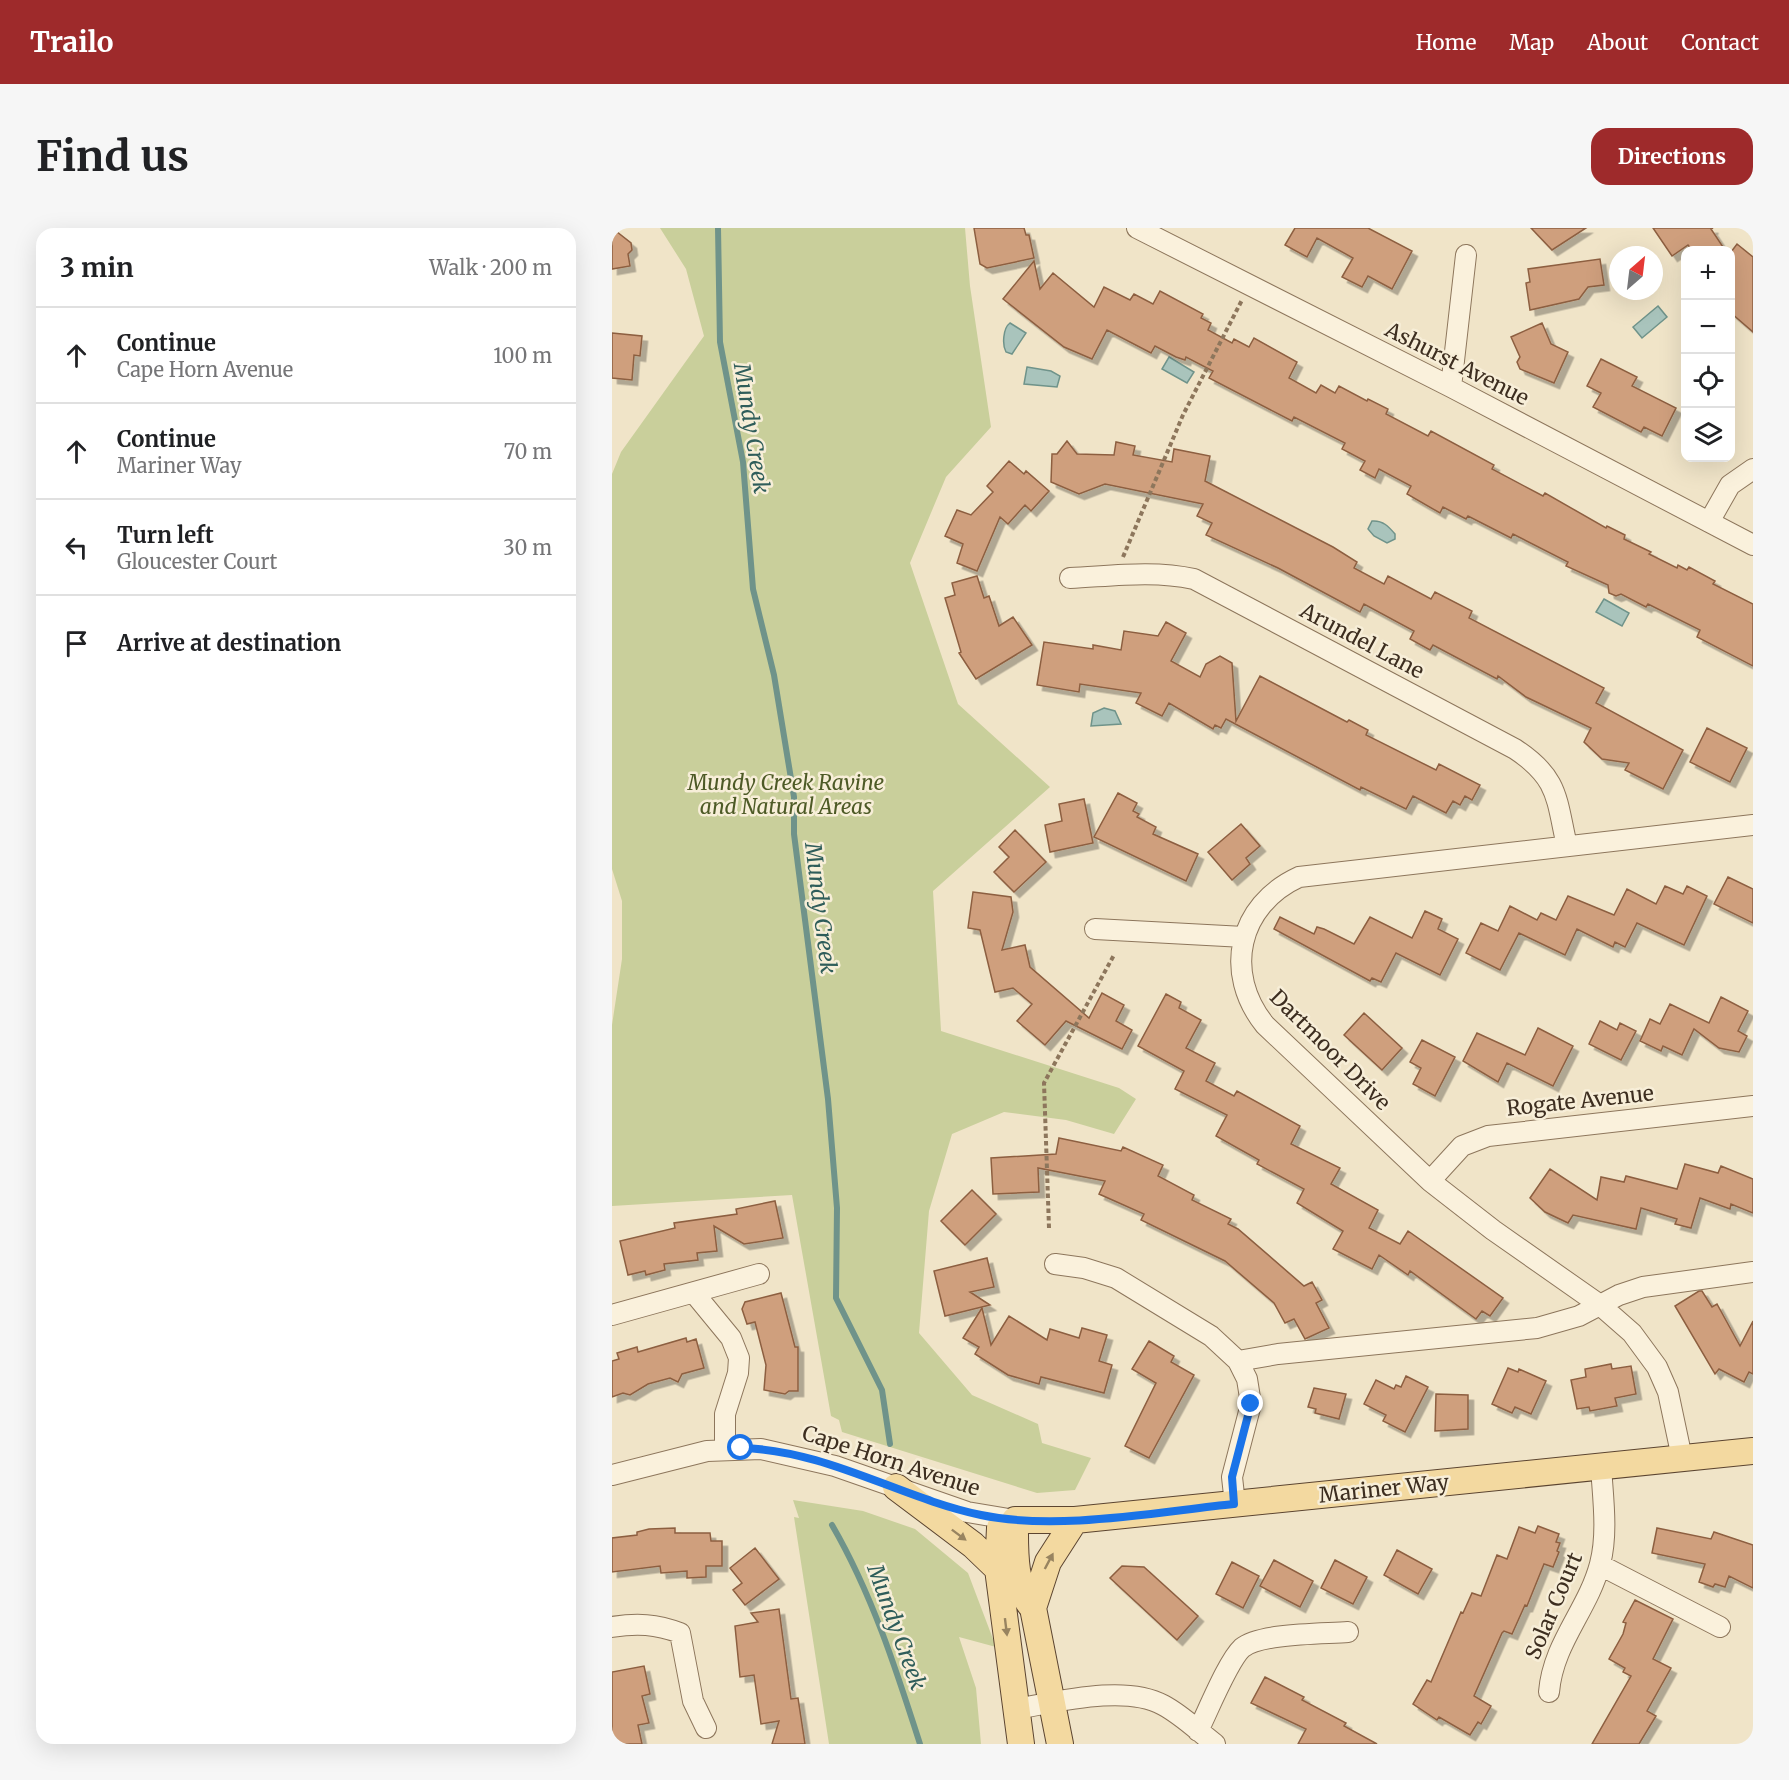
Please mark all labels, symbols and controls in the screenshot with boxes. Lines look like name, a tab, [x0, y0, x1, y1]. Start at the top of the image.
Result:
text: Trailo	[30, 24, 114, 60]
text: Home	[1416, 29, 1476, 56]
text: Map	[1509, 29, 1554, 56]
text: About	[1587, 29, 1648, 56]
text: Contact	[1681, 29, 1759, 56]
button: Directions	[1591, 128, 1753, 185]
text: Find us	[36, 130, 189, 182]
north arrow	[1609, 246, 1663, 300]
map controls	[1681, 246, 1735, 462]
button: +	[1681, 246, 1735, 300]
text: 3 min	[60, 251, 134, 284]
text: Walk · 200 m	[429, 255, 552, 280]
button: −	[1681, 300, 1735, 354]
street label: Ashurst Avenue	[1380, 315, 1534, 411]
text: Continue	[117, 329, 216, 357]
icon: ahead	[60, 339, 93, 372]
text: 100 m	[493, 343, 552, 368]
button: locate	[1681, 354, 1735, 408]
text: Cape Horn Avenue	[117, 357, 293, 382]
water label: Mundy Creek	[728, 360, 776, 495]
button: layers	[1681, 408, 1735, 462]
text: Continue	[117, 425, 216, 453]
icon: ahead	[60, 435, 93, 468]
text: 70 m	[504, 439, 552, 464]
text: Mariner Way	[117, 453, 242, 478]
text: Turn left	[117, 521, 214, 549]
icon: left	[60, 531, 93, 564]
text: 30 m	[503, 535, 552, 560]
text: Gloucester Court	[117, 549, 277, 574]
street label: Arundel Lane	[1295, 596, 1429, 685]
icon: arrive	[60, 627, 93, 660]
text: Arrive at destination	[117, 629, 341, 657]
park label: Mundy Creek Ravine and Natural Areas	[687, 769, 884, 820]
water label: Mundy Creek	[799, 840, 843, 975]
street label: Dartmoor Drive	[1264, 984, 1396, 1116]
street label: Rogate Avenue	[1505, 1079, 1655, 1122]
route end	[1237, 1390, 1263, 1416]
street label: Cape Horn Avenue	[799, 1419, 983, 1502]
route start	[727, 1434, 753, 1460]
street label: Mariner Way	[1317, 1468, 1451, 1509]
one-way arrow	[951, 1529, 967, 1541]
street label: Solar Court	[1519, 1548, 1588, 1663]
one-way arrow	[1044, 1553, 1054, 1570]
water label: Mundy Creek	[861, 1559, 933, 1694]
one-way arrow	[1001, 1617, 1010, 1636]

